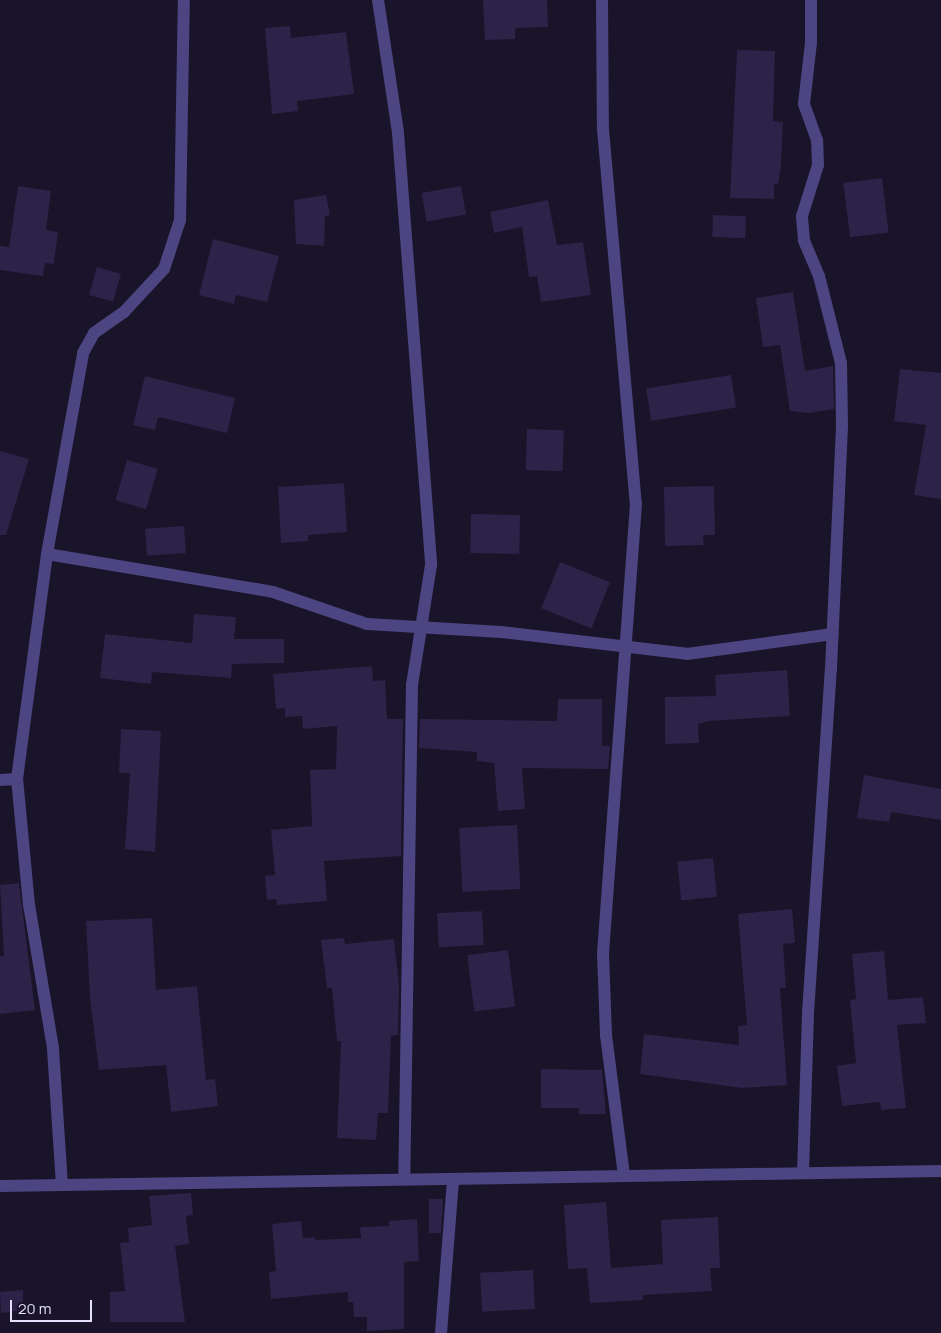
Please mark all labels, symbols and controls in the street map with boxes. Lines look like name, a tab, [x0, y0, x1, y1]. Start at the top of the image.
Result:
scale bar	[12, 1290, 95, 1322]
text: 20 m	[18, 1298, 51, 1319]

